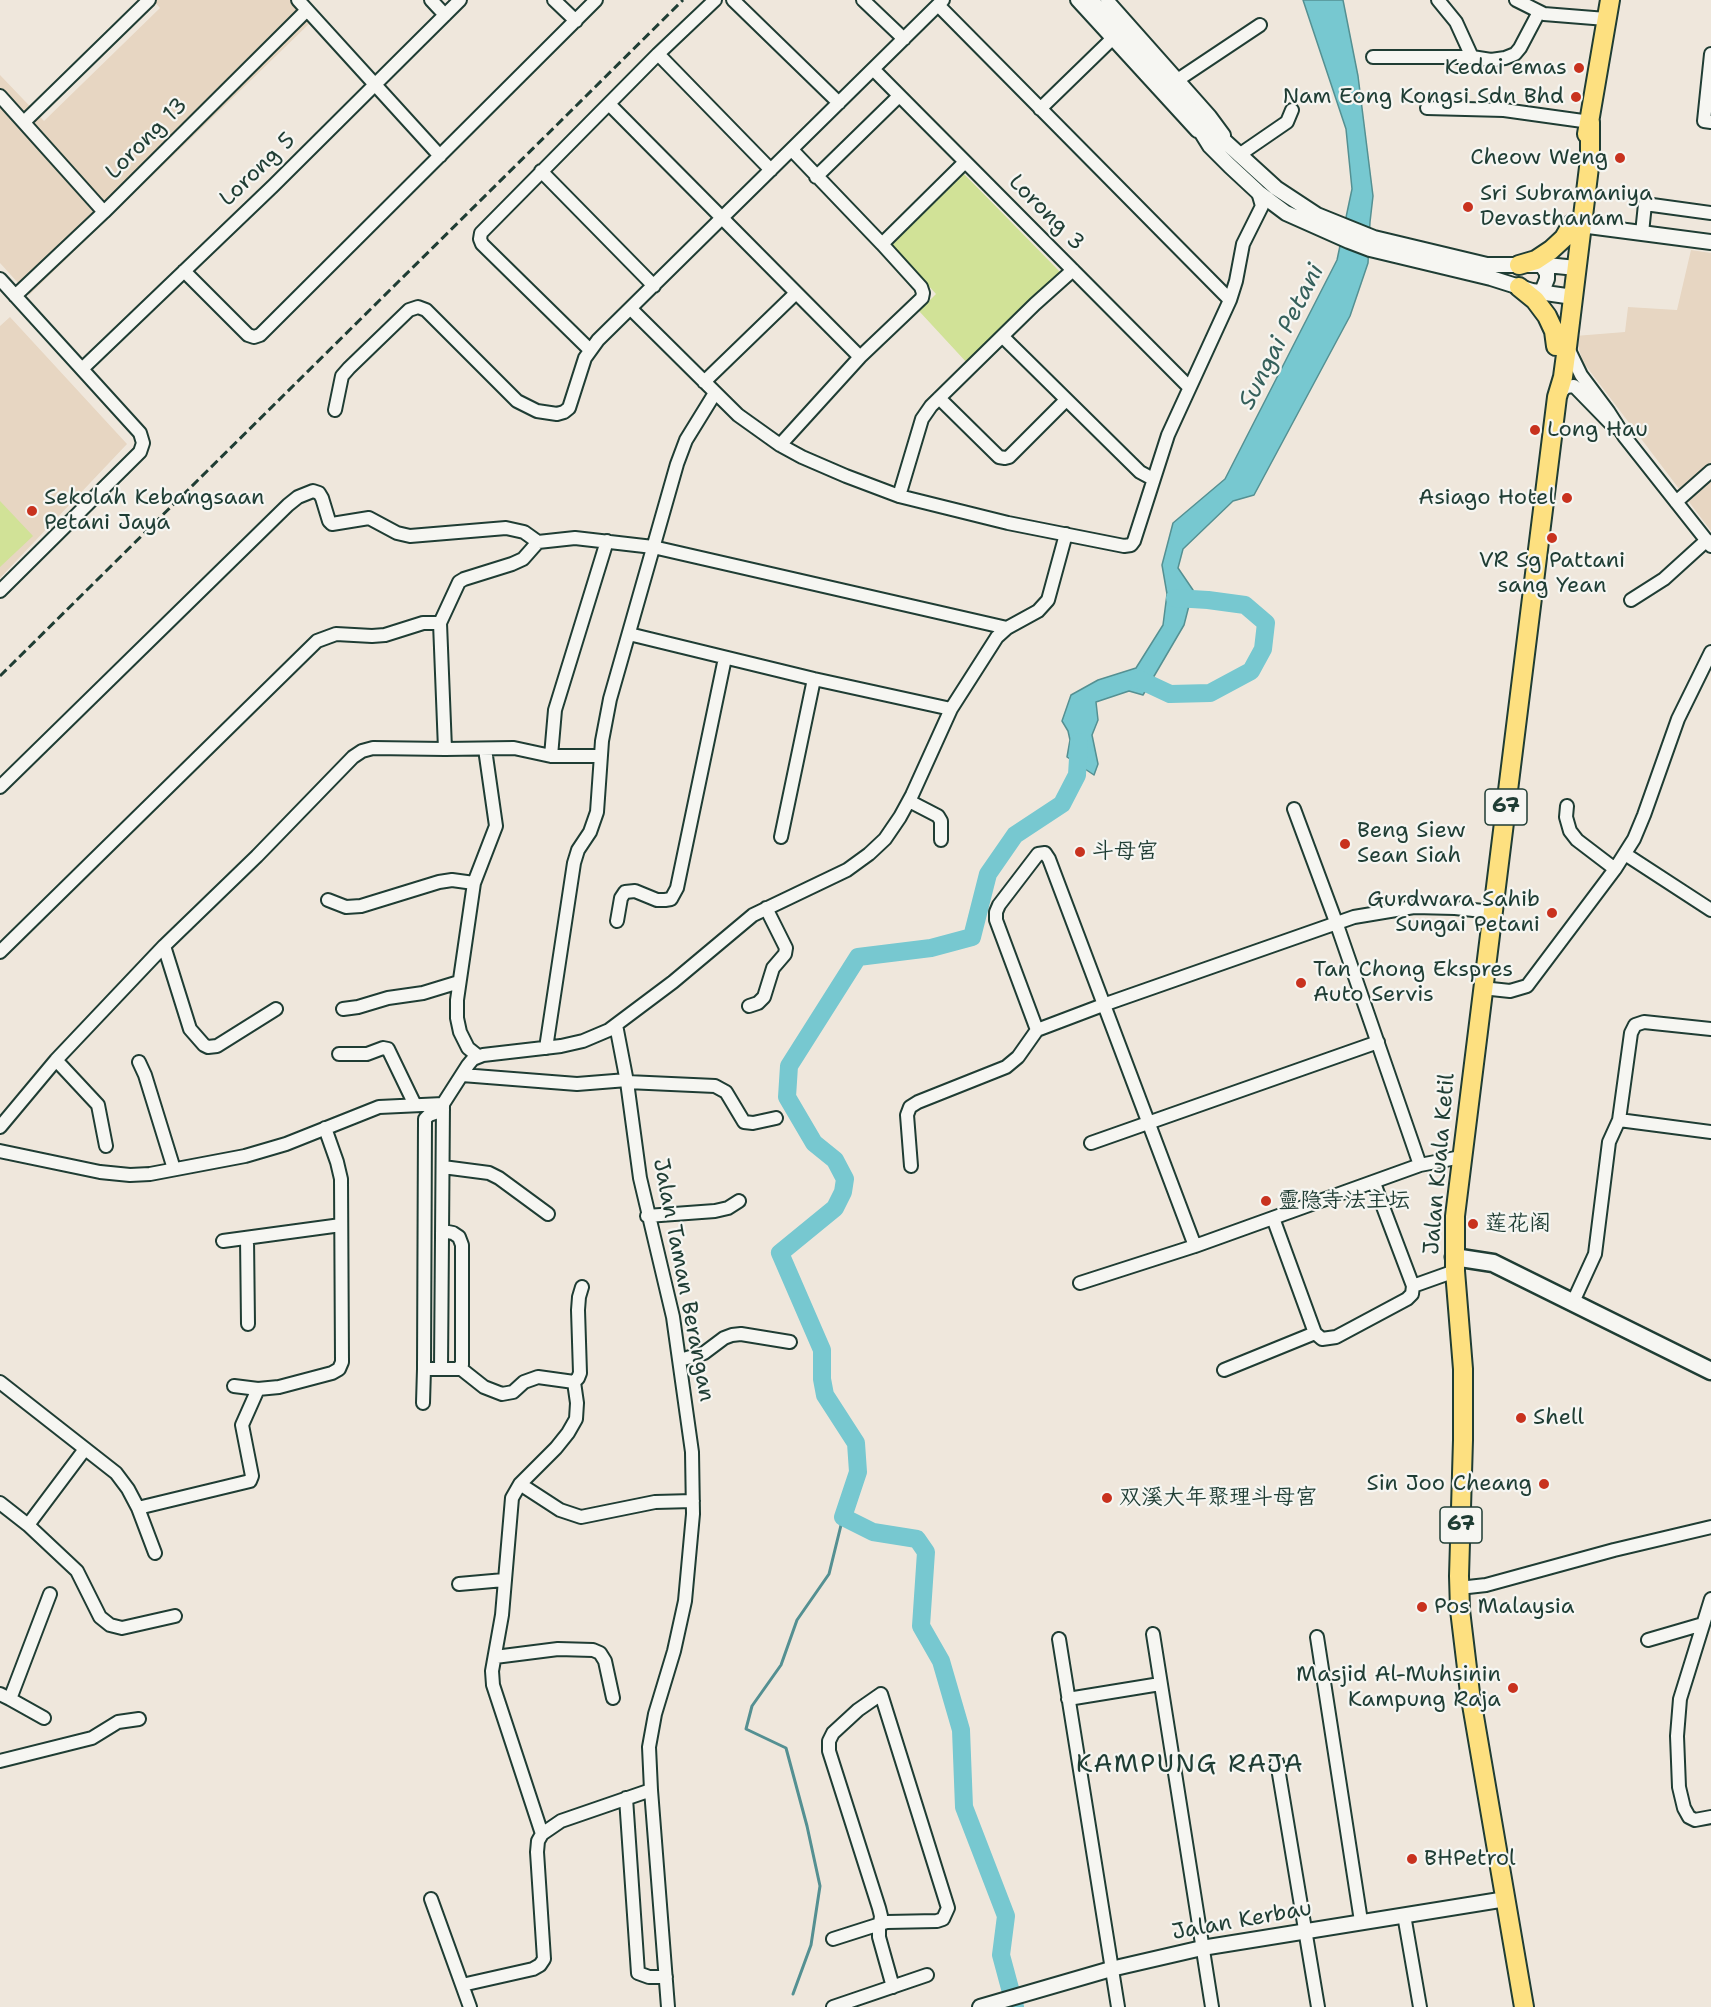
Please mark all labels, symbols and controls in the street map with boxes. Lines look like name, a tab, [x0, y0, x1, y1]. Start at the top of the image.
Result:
place label: Kedai emas	[1444, 55, 1567, 81]
marker: Kedai emas	[1572, 61, 1586, 75]
place label: Nam Eong Kongsi Sdn Bhd	[1282, 84, 1564, 110]
marker: Nam Eong Kongsi Sdn Bhd	[1569, 90, 1583, 104]
street label: Lorong 13	[101, 93, 193, 185]
street label: Lorong 5	[215, 128, 301, 212]
place label: Cheow Weng	[1470, 145, 1608, 171]
marker: Cheow Weng	[1613, 151, 1627, 165]
street label: Lorong 3	[1002, 169, 1090, 257]
place label: Sri Subramaniya Devasthanam	[1480, 181, 1653, 232]
marker: Sri Subramaniya Devasthanam	[1461, 200, 1475, 214]
water label: Sungai Petani	[1233, 260, 1331, 414]
place label: Long Hau	[1547, 417, 1648, 443]
marker: Long Hau	[1528, 423, 1542, 437]
place label: Sekolah Kebangsaan Petani Jaya	[44, 485, 265, 536]
place label: Asiago Hotel	[1418, 485, 1555, 511]
marker: Asiago Hotel	[1560, 491, 1574, 505]
marker: Sekolah Kebangsaan Petani Jaya	[25, 504, 39, 518]
marker: VR Sg Pattani sang Yean	[1545, 531, 1559, 545]
place label: VR Sg Pattani sang Yean	[1479, 548, 1625, 600]
road number: 67	[1485, 789, 1527, 825]
place label: Beng Siew Sean Siah	[1357, 818, 1466, 870]
marker: Beng Siew Sean Siah	[1338, 837, 1352, 851]
place label: 斗母宫	[1092, 839, 1158, 865]
marker: 斗母宫	[1073, 845, 1087, 859]
place label: Gurdwara Sahib Sungai Petani	[1367, 887, 1540, 938]
marker: Gurdwara Sahib Sungai Petani	[1545, 906, 1559, 920]
place label: Tan Chong Ekspres Auto Servis	[1313, 957, 1513, 1008]
marker: Tan Chong Ekspres Auto Servis	[1294, 976, 1308, 990]
street label: Jalan Kuala Ketil	[1419, 1072, 1461, 1256]
street label: Jalan Taman Berangan	[646, 1156, 720, 1404]
place label: 靈隐寺法主坛	[1278, 1188, 1410, 1214]
marker: 靈隐寺法主坛	[1259, 1194, 1273, 1208]
place label: 莲花阁	[1485, 1211, 1551, 1237]
marker: 莲花阁	[1466, 1217, 1480, 1231]
place label: Shell	[1533, 1405, 1584, 1431]
marker: Shell	[1514, 1411, 1528, 1425]
place label: Sin Joo Cheang	[1366, 1471, 1532, 1497]
marker: Sin Joo Cheang	[1537, 1477, 1551, 1491]
place label: 双溪大年聚理斗母宫	[1119, 1485, 1317, 1511]
marker: 双溪大年聚理斗母宫	[1100, 1491, 1114, 1505]
road number: 67	[1440, 1507, 1482, 1543]
place label: Pos Malaysia	[1434, 1594, 1574, 1620]
marker: Pos Malaysia	[1415, 1600, 1429, 1614]
place label: Masjid Al-Muhsinin Kampung Raja	[1296, 1662, 1501, 1714]
marker: Masjid Al-Muhsinin Kampung Raja	[1506, 1681, 1520, 1695]
district label: KAMPUNG RAJA	[1076, 1749, 1304, 1781]
place label: BHPetrol	[1424, 1846, 1516, 1872]
marker: BHPetrol	[1405, 1852, 1419, 1866]
street label: Jalan Kerbau	[1170, 1896, 1314, 1946]

